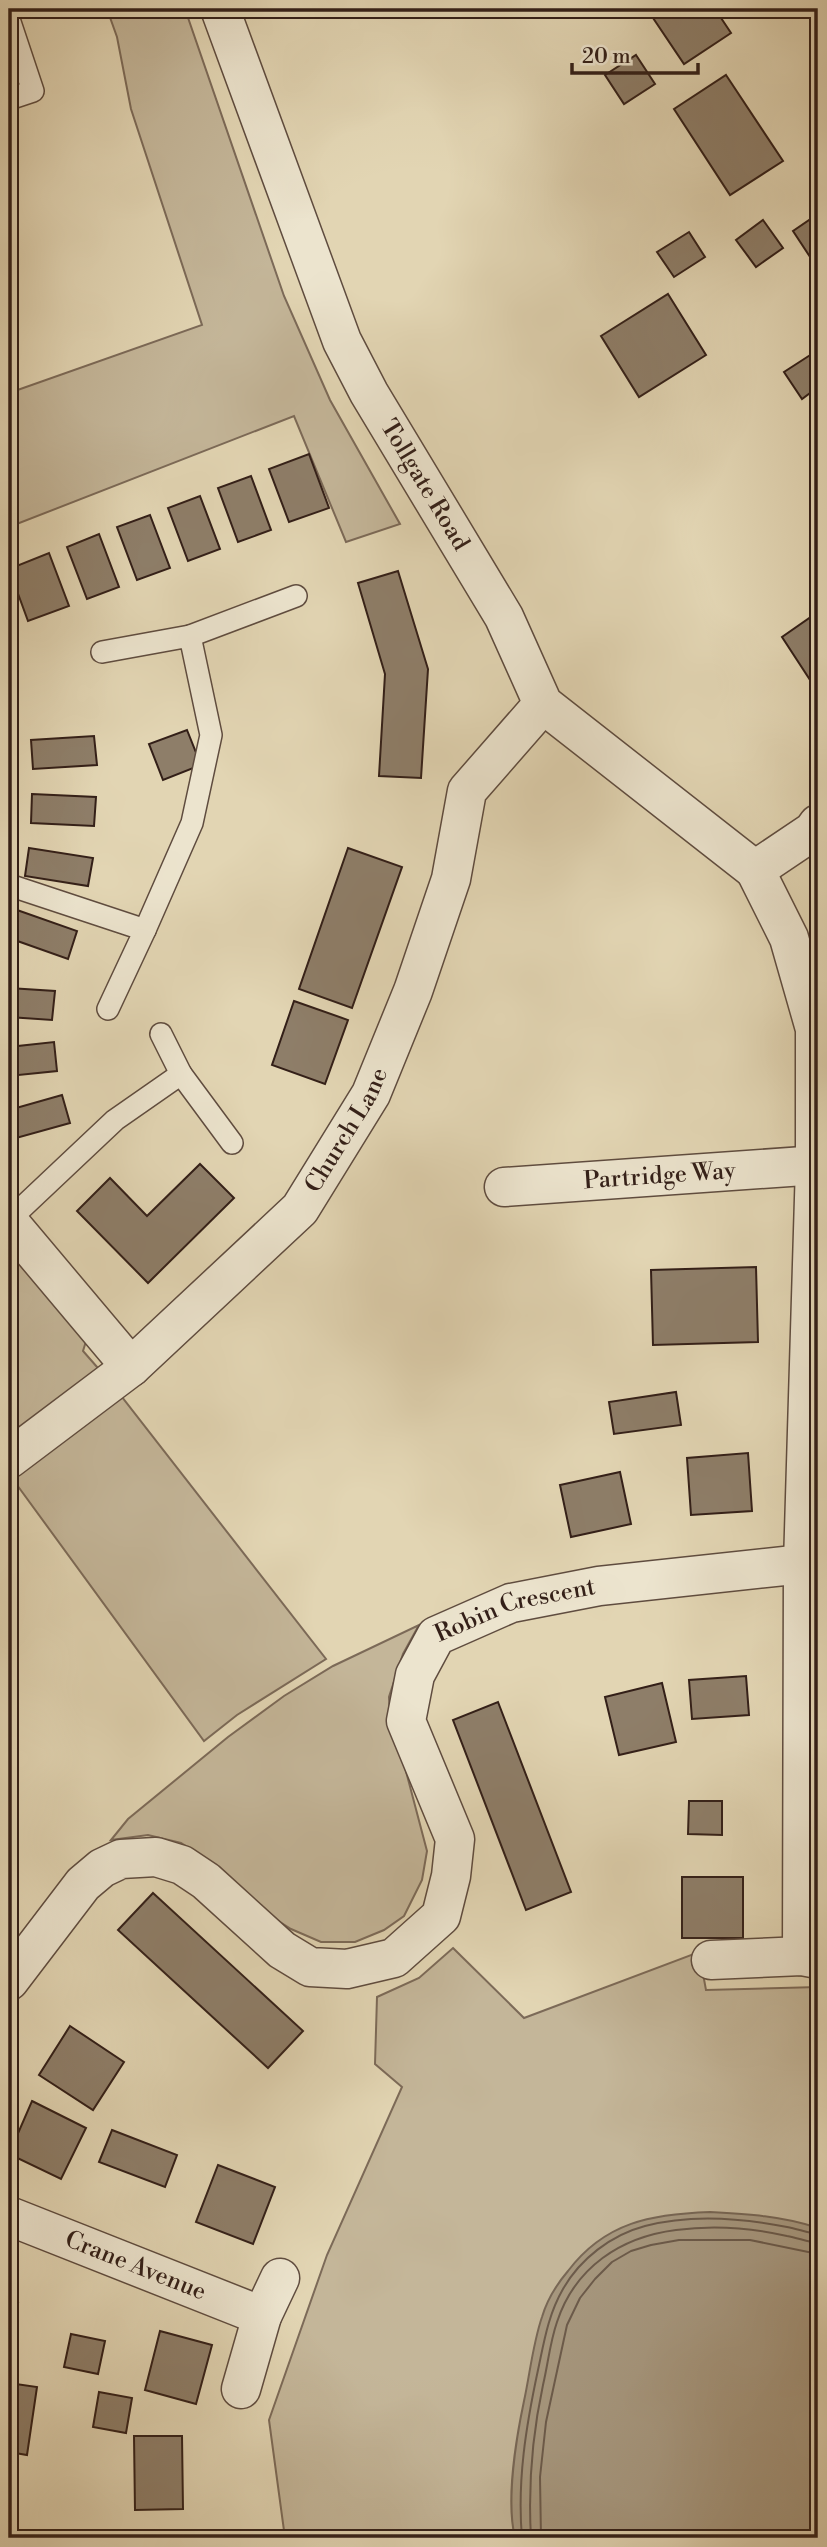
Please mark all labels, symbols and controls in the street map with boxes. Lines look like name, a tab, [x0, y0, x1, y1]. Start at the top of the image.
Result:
scale bar	[572, 32, 698, 76]
text: 20 m	[582, 44, 631, 70]
street label: Tollgate Road	[374, 414, 476, 557]
street label: Church Lane	[299, 1063, 395, 1198]
street label: Partridge Way	[583, 1156, 737, 1196]
street label: Robin Crescent	[430, 1572, 598, 1650]
street label: Crane Avenue	[60, 2225, 210, 2307]

